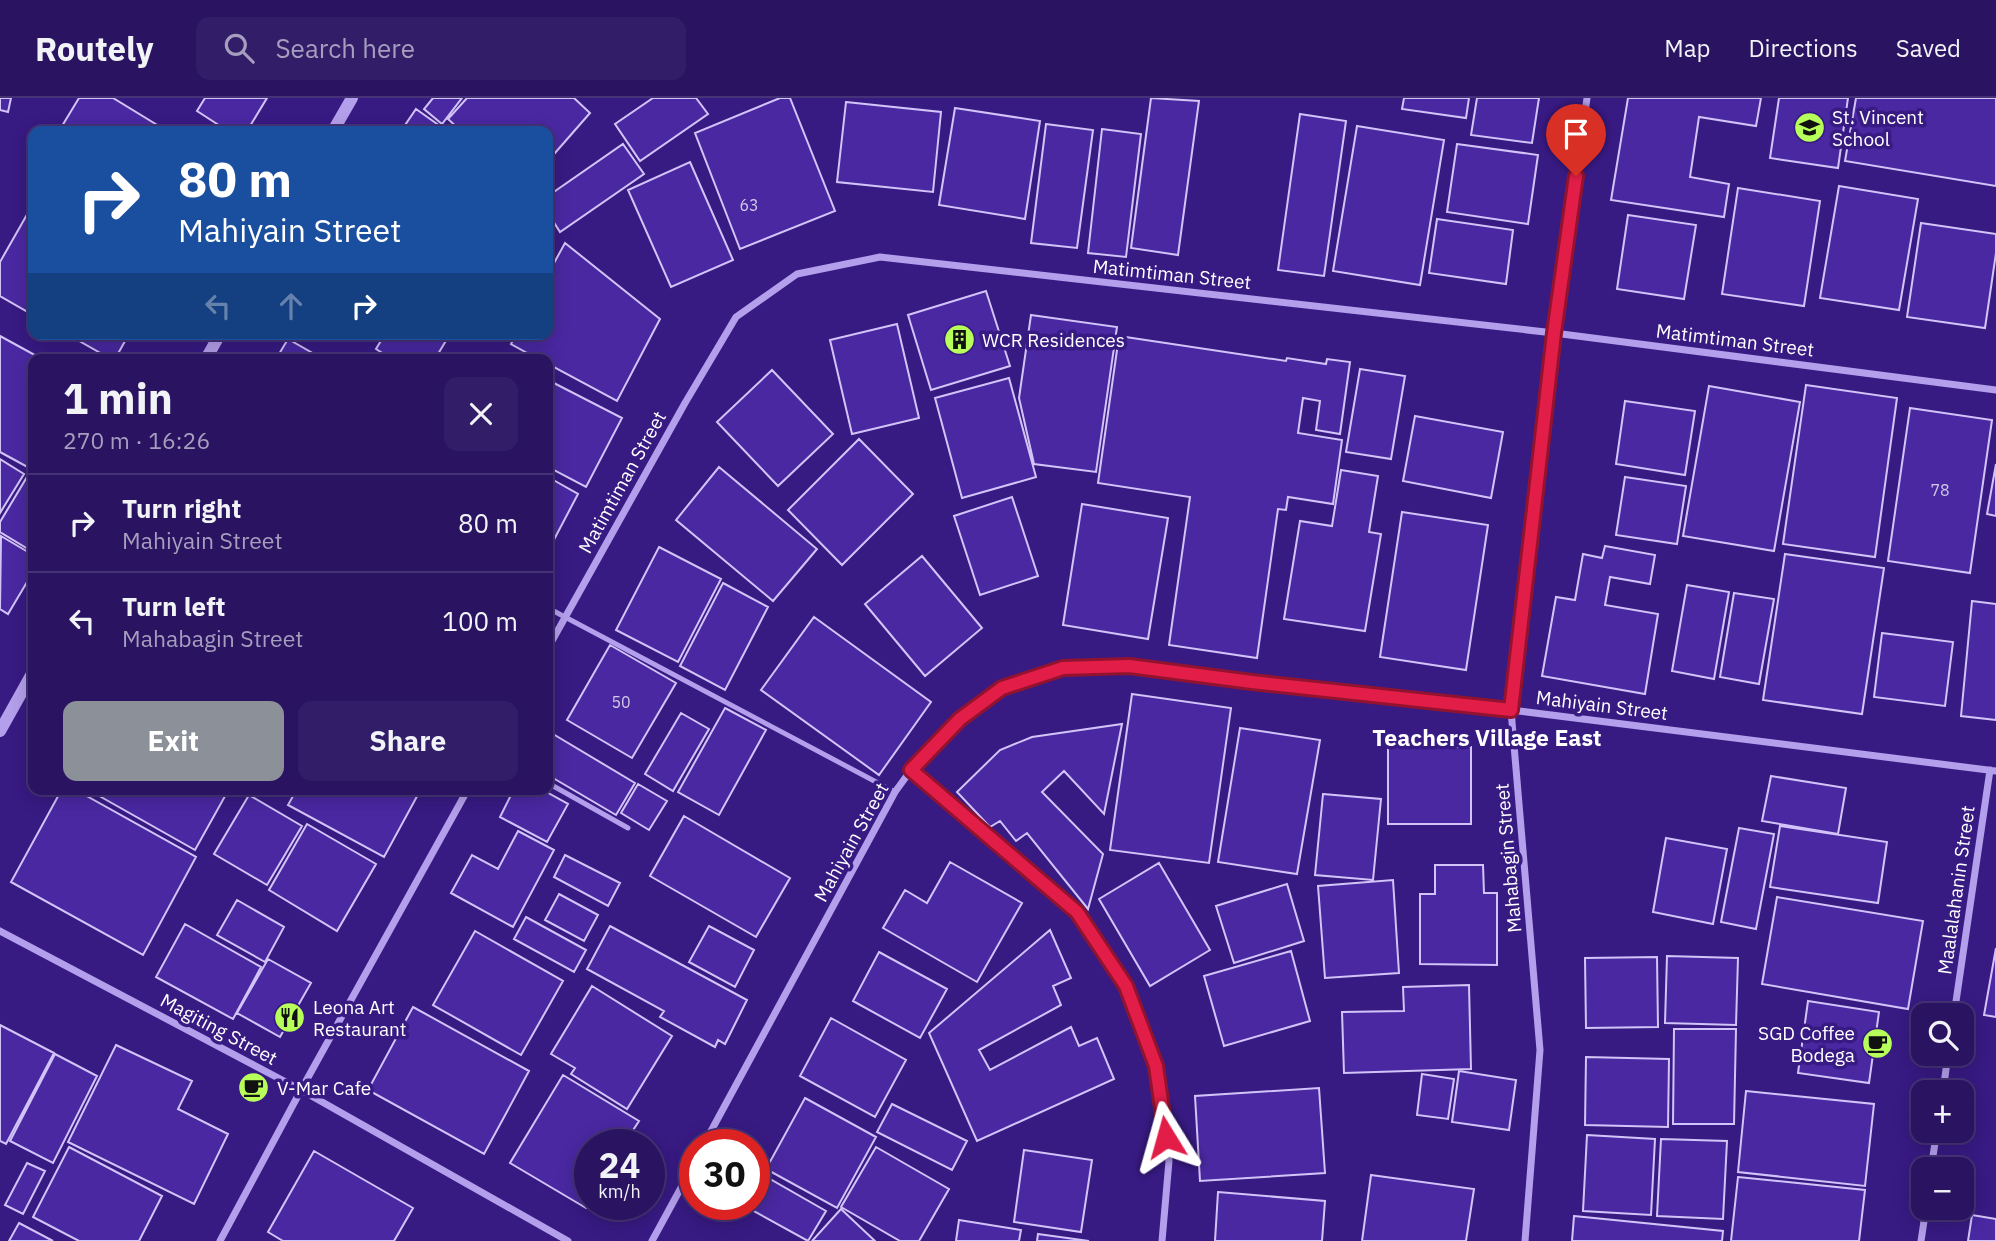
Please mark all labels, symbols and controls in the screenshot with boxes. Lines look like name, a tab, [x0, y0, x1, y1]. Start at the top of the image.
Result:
search box	[196, 17, 686, 80]
text: Routely	[35, 27, 154, 70]
icon: search	[220, 29, 258, 67]
text: Search here	[276, 31, 415, 65]
text: Map	[1664, 32, 1710, 64]
text: Directions	[1748, 32, 1858, 64]
text: Saved	[1896, 32, 1961, 64]
pin	[1546, 104, 1606, 176]
place label: St. Vincent School	[1832, 105, 1924, 151]
school or university icon: St. Vincent School	[1792, 111, 1826, 145]
icon: arrive	[1557, 115, 1595, 153]
text: 80 m	[178, 147, 292, 210]
icon: right	[63, 154, 154, 245]
house number: 63	[739, 195, 759, 215]
text: Mahiyain Street	[178, 209, 401, 251]
street label: Matimtiman Street	[1092, 254, 1252, 294]
icon: left	[199, 287, 237, 325]
icon: ahead	[272, 287, 310, 325]
icon: right	[345, 287, 383, 325]
street label: Matimtiman Street	[1655, 318, 1815, 362]
building icon: WCR Residences	[942, 323, 976, 357]
place label: WCR Residences	[982, 328, 1125, 352]
text: 1 min	[63, 371, 173, 426]
button: close	[444, 377, 518, 451]
street label: Matimtiman Street	[573, 407, 671, 557]
text: 270 m · 16:26	[63, 425, 210, 455]
house number: 78	[1930, 480, 1950, 500]
text: Turn right	[122, 491, 241, 525]
icon: right	[63, 504, 101, 542]
text: 80 m	[458, 506, 518, 540]
text: Mahiyain Street	[122, 525, 283, 555]
text: Turn left	[122, 589, 225, 623]
icon: left	[63, 602, 101, 640]
text: 100 m	[442, 604, 518, 638]
text: Mahabagin Street	[122, 623, 303, 653]
street label: Mahiyain Street	[1535, 685, 1669, 725]
house number: 50	[611, 692, 631, 712]
button: Exit	[63, 701, 284, 781]
button: Share	[298, 701, 518, 781]
district label: Teachers Village East	[1372, 722, 1602, 752]
street label: Mahiyain Street	[808, 778, 894, 906]
street label: Mahabagin Street	[1490, 782, 1526, 934]
street label: Maalalahanin Street	[1932, 804, 1980, 976]
street label: Magiting Street	[156, 988, 282, 1070]
place label: Leona Art Restaurant	[313, 995, 407, 1041]
restaurant icon: Leona Art Restaurant	[273, 1001, 307, 1035]
map controls	[1911, 1003, 1974, 1220]
button: search	[1911, 1003, 1974, 1066]
place label: SGD Coffee Bodega	[1758, 1021, 1855, 1067]
cafe icon: SGD Coffee Bodega	[1861, 1027, 1895, 1061]
cafe icon: V-Mar Cafe	[237, 1071, 271, 1105]
place label: V-Mar Cafe	[277, 1076, 371, 1100]
button: +	[1911, 1080, 1974, 1143]
position arrow	[1129, 1100, 1203, 1174]
speed limit sign: 30	[679, 1129, 770, 1220]
text: 24	[598, 1142, 641, 1188]
button: −	[1911, 1157, 1974, 1220]
text: km/h	[598, 1180, 641, 1203]

